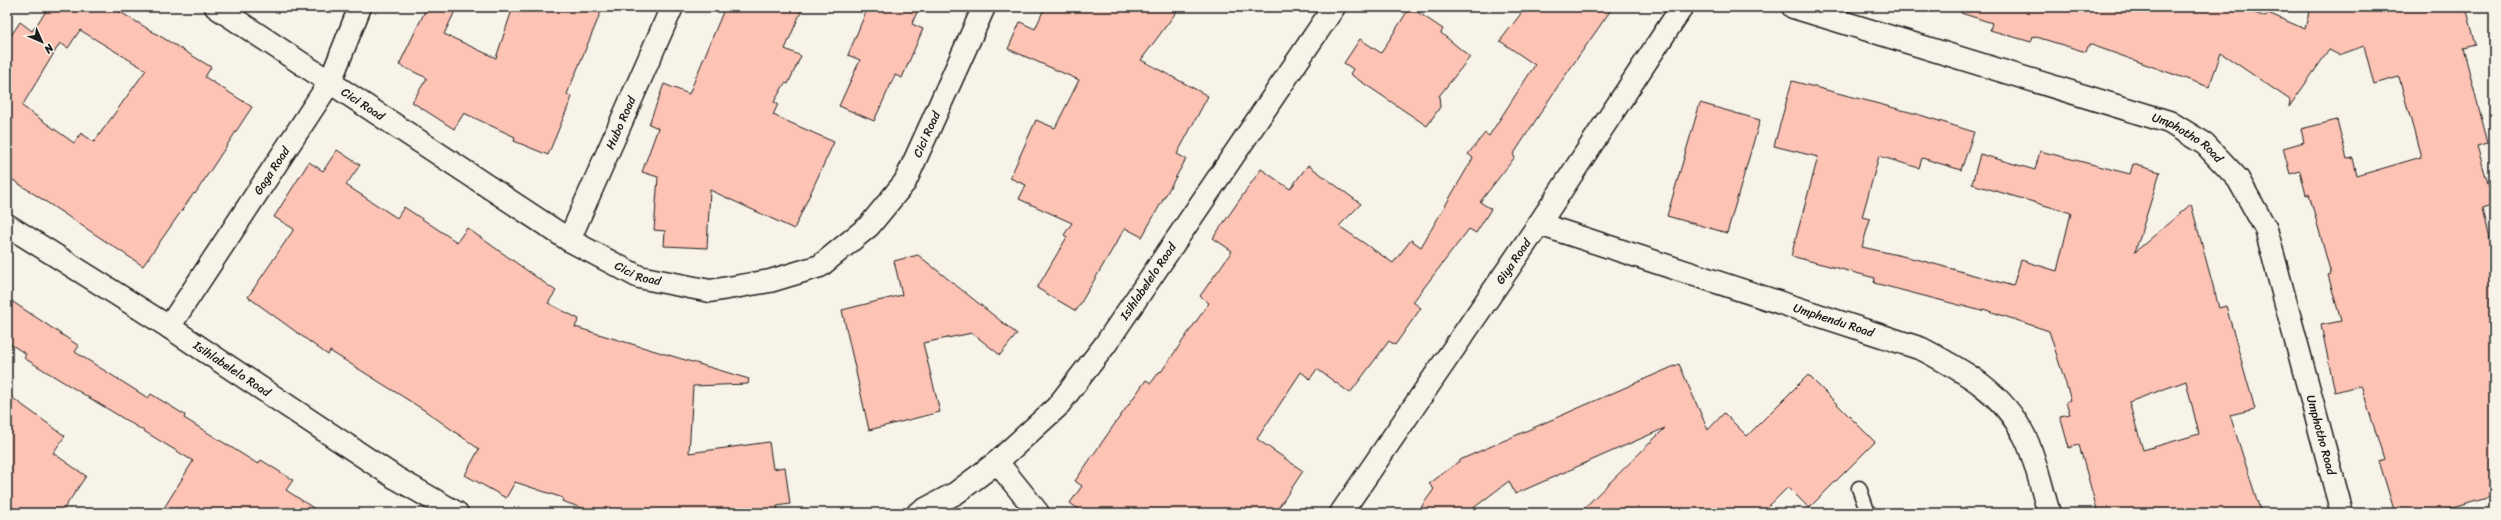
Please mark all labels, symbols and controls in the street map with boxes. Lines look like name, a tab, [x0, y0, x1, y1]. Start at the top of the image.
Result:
north arrow	[22, 22, 62, 62]
text: N	[39, 39, 59, 58]
street label: Cici Road	[336, 81, 390, 127]
street label: Hubo Road	[599, 92, 642, 153]
street label: Umphotho Road	[2149, 106, 2229, 169]
street label: Cici Road	[906, 107, 947, 161]
street label: Gaga Road	[248, 141, 296, 199]
street label: Giya Road	[1490, 233, 1537, 289]
street label: Isihlabelelo Road	[1113, 237, 1183, 325]
street label: Cici Road	[610, 255, 664, 292]
street label: Umphendu Road	[1790, 297, 1878, 344]
street label: Isihlabelelo Road	[188, 334, 277, 404]
street label: Umphotho Road	[2300, 392, 2343, 478]

